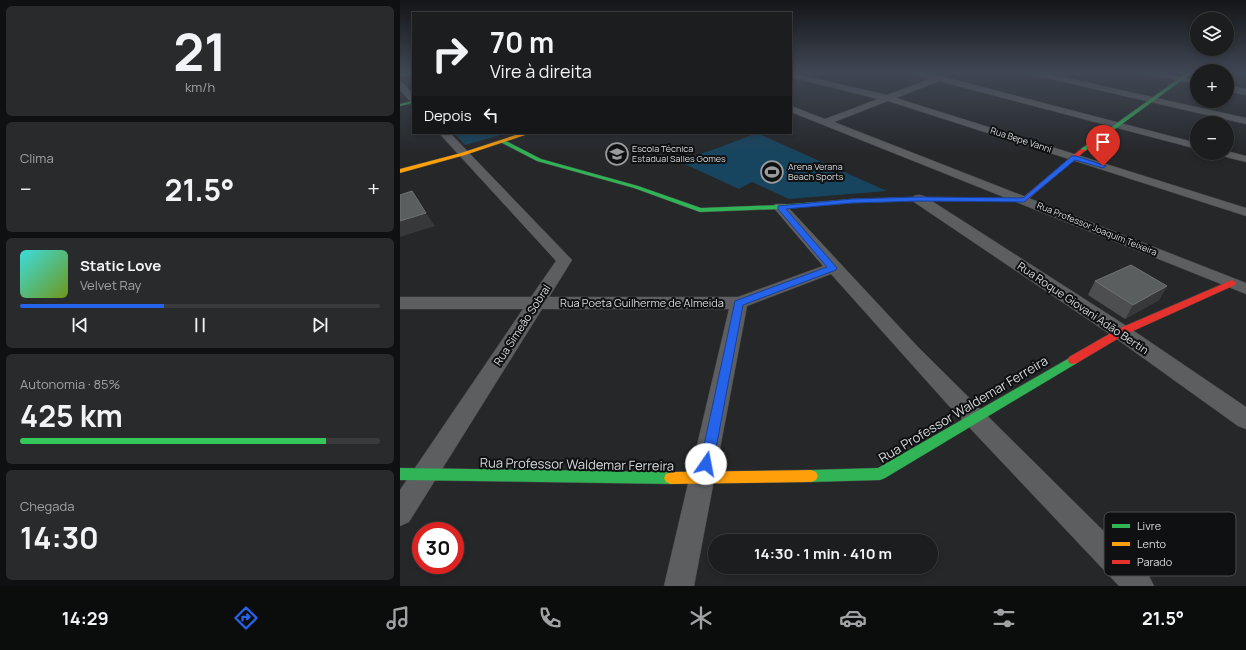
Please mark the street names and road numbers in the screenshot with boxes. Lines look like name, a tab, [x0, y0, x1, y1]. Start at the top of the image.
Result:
street label: Rua Bepe Vanni	[989, 124, 1053, 156]
street label: Rua Professor Joaquim Teixeira	[1035, 198, 1159, 259]
street label: Rua Roque Giovani Adão Bertin	[1015, 258, 1152, 357]
street label: Rua Simeão Sobral	[490, 281, 553, 368]
street label: Rua Poeta Guilherme de Almeida	[560, 295, 724, 310]
street label: Rua Professor Waldemar Ferreira	[875, 351, 1051, 467]
street label: Rua Professor Waldemar Ferreira	[480, 453, 674, 475]

